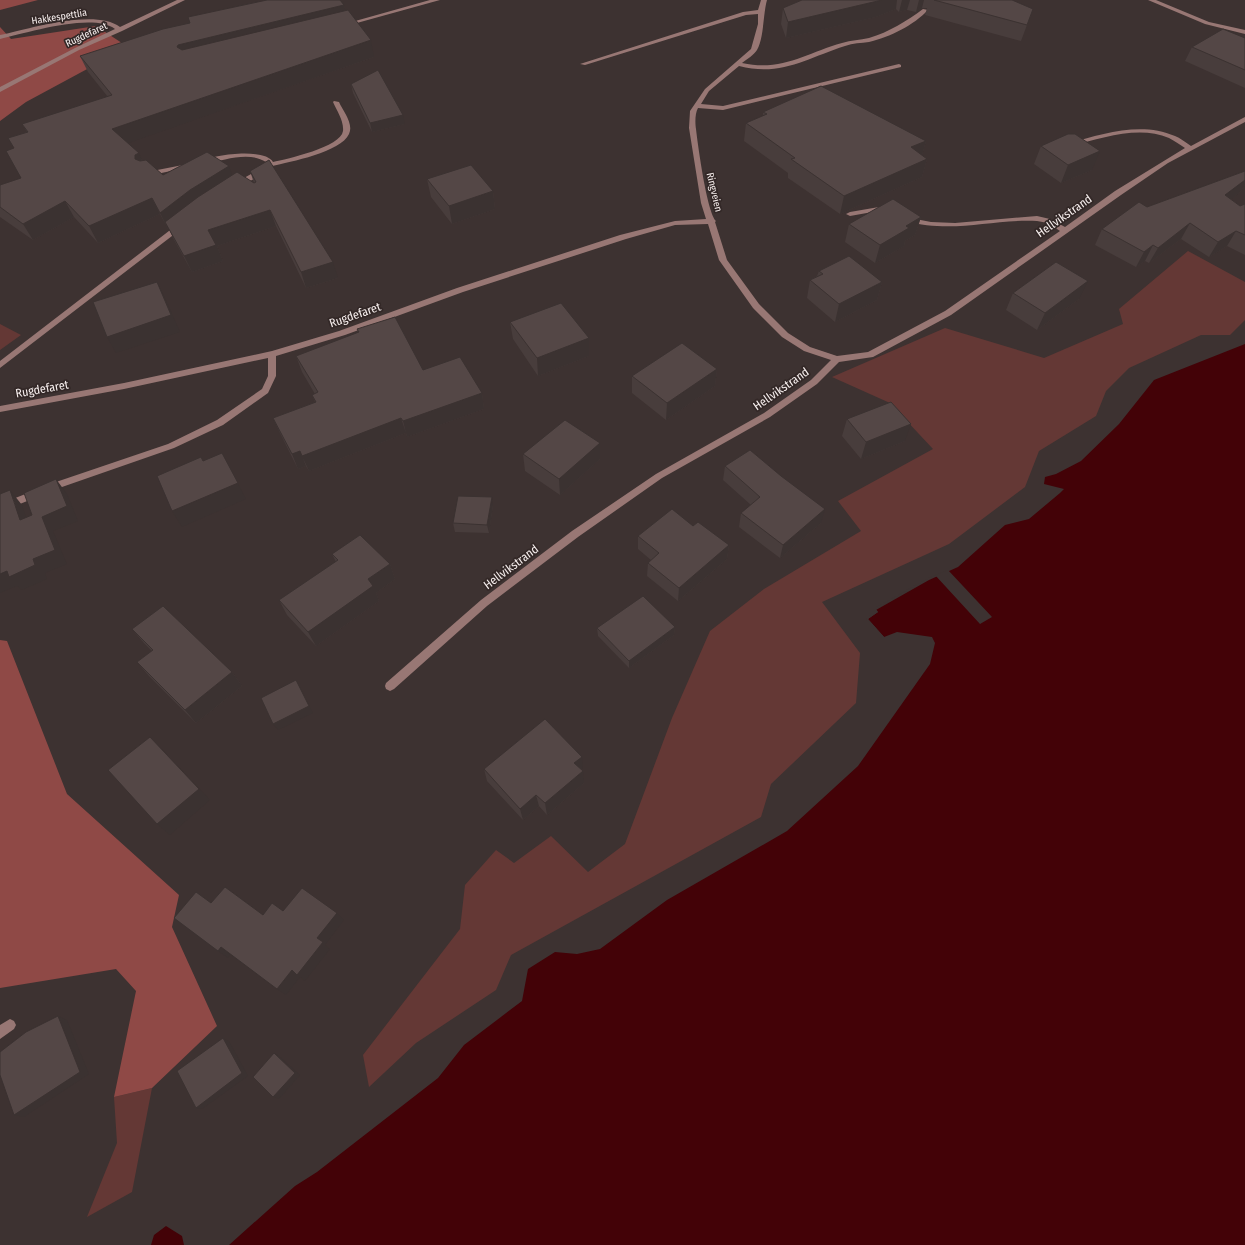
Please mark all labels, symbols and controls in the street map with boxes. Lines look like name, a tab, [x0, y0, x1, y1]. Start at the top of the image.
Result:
street label: Hakkespettlia	[30, 7, 88, 27]
street label: Rugdefaret	[64, 20, 110, 50]
street label: Ringveien	[704, 171, 724, 213]
street label: Hellvikstrand	[1033, 192, 1095, 240]
street label: Rugdefaret	[327, 300, 383, 330]
street label: Hellvikstrand	[750, 365, 812, 413]
street label: Rugdefaret	[14, 377, 70, 401]
street label: Hellvikstrand	[481, 542, 541, 592]

